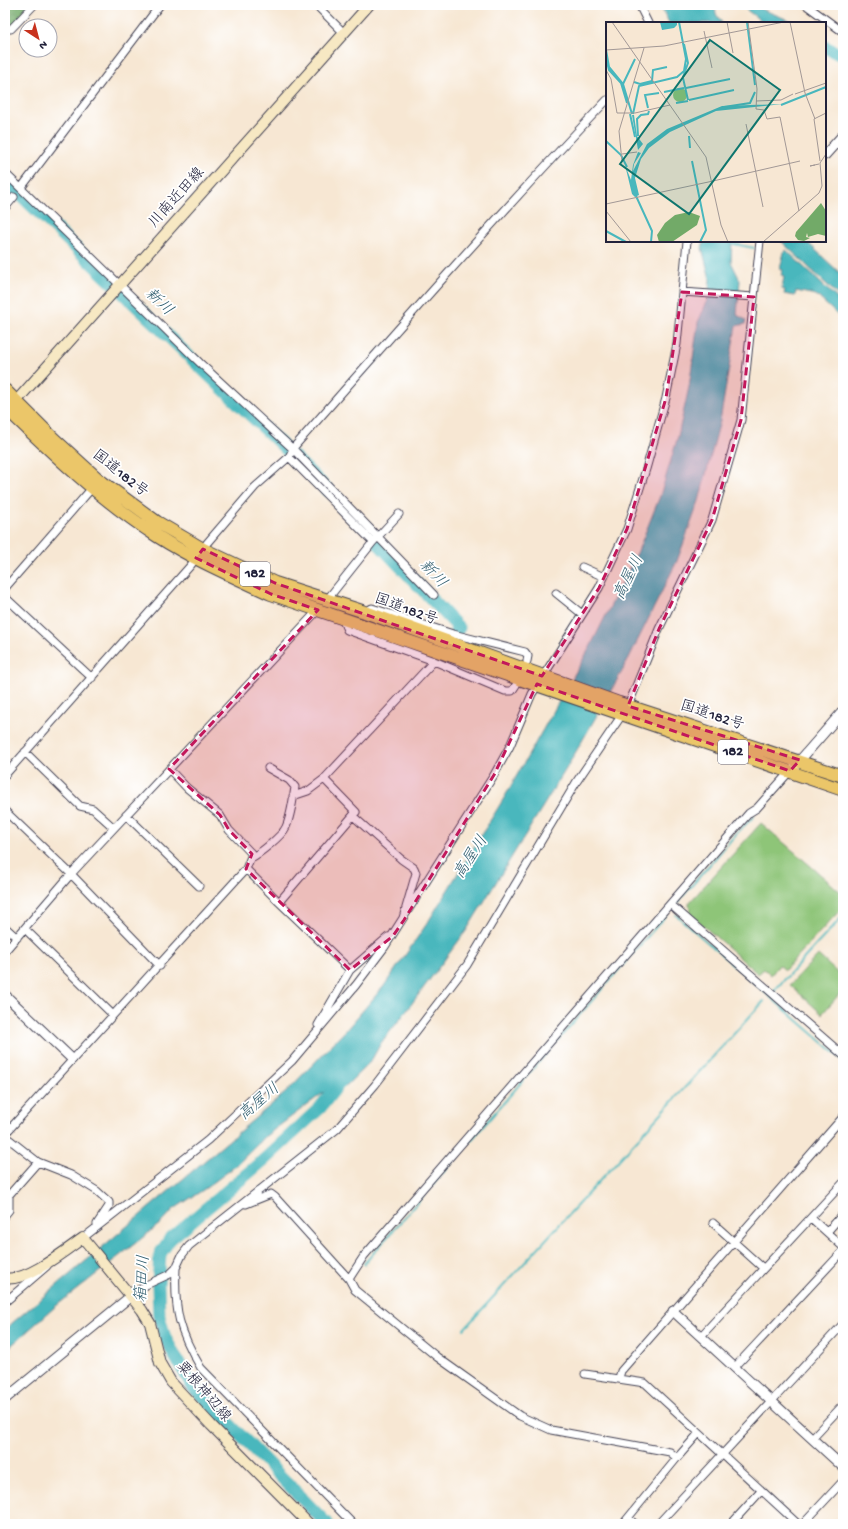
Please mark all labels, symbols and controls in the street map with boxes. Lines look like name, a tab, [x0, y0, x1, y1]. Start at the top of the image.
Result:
north arrow	[18, 18, 58, 58]
inset map	[606, 22, 826, 242]
text: N	[36, 38, 49, 51]
street label: 川南近田線	[144, 163, 209, 232]
water label: 新川	[140, 284, 177, 321]
street label: 国道182号	[88, 446, 152, 502]
water label: 高屋川	[610, 552, 649, 604]
water label: 新川	[414, 556, 451, 593]
road number: 182	[240, 562, 270, 586]
street label: 国道182号	[372, 590, 440, 630]
street label: 国道182号	[678, 697, 746, 735]
road number: 182	[718, 740, 748, 764]
water label: 高屋川	[450, 832, 493, 883]
water label: 高屋川	[235, 1080, 284, 1126]
water label: 箱田川	[132, 1254, 155, 1304]
street label: 粟根神辺線	[172, 1357, 235, 1426]

